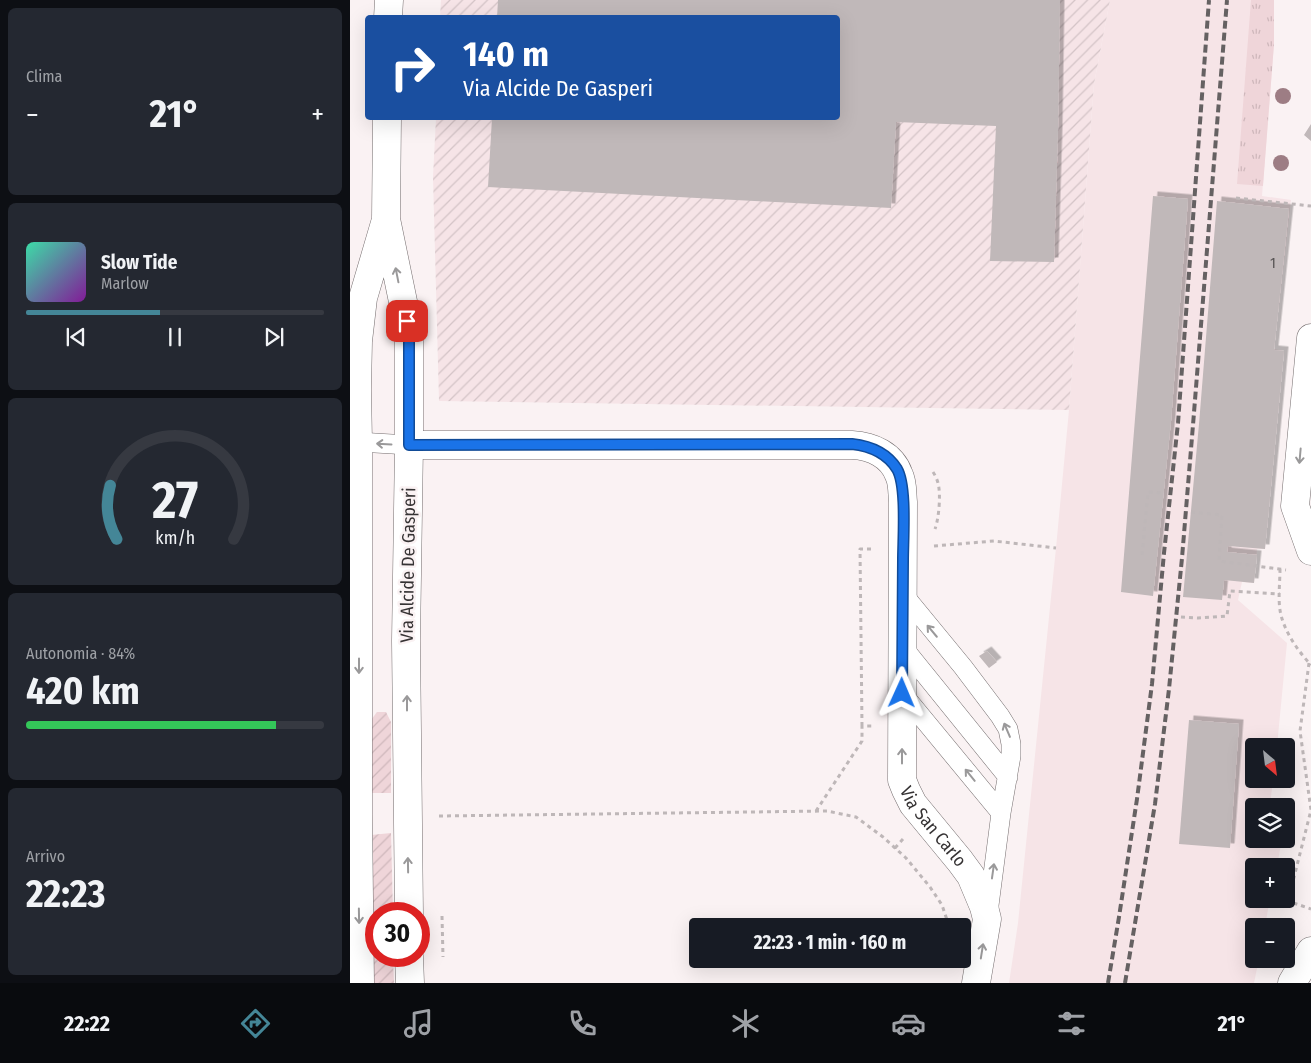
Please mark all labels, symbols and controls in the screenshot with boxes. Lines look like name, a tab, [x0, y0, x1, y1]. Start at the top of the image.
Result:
text: 140 m	[463, 33, 549, 75]
icon: right	[380, 35, 445, 100]
text: Clima	[26, 67, 62, 86]
text: Via Alcide De Gasperi	[463, 75, 653, 102]
text: 21°	[150, 91, 200, 137]
text: −	[26, 98, 39, 131]
text: +	[311, 98, 324, 131]
text: Slow Tide	[101, 251, 177, 274]
house number: 1	[1270, 254, 1276, 272]
one-way arrow	[392, 267, 401, 283]
text: Marlow	[101, 274, 149, 293]
pin	[386, 300, 428, 342]
icon: arrive	[393, 307, 421, 335]
icon: previous	[62, 323, 90, 351]
icon: pause	[161, 323, 189, 351]
icon: next	[260, 323, 288, 351]
one-way arrow	[376, 439, 392, 448]
one-way arrow	[1295, 448, 1305, 464]
text: 27	[151, 469, 198, 532]
street label: Via Alcide De Gasperi	[396, 487, 420, 643]
text: km/h	[155, 527, 195, 549]
one-way arrow	[927, 624, 938, 637]
text: Autonomia · 84%	[26, 644, 135, 663]
one-way arrow	[354, 658, 364, 674]
position arrow	[875, 666, 927, 718]
text: 420 km	[26, 668, 140, 714]
one-way arrow	[402, 695, 412, 711]
one-way arrow	[1001, 723, 1011, 738]
north arrow	[1245, 738, 1295, 788]
map controls	[1245, 738, 1295, 968]
one-way arrow	[897, 749, 907, 765]
one-way arrow	[965, 769, 976, 782]
street label: Via San Carlo	[895, 783, 971, 871]
button: layers	[1245, 798, 1295, 848]
text: Arrivo	[26, 847, 65, 866]
one-way arrow	[403, 857, 413, 874]
button: +	[1245, 858, 1295, 908]
one-way arrow	[988, 863, 998, 879]
text: 22:23	[26, 871, 105, 917]
speed limit sign: 30	[365, 902, 430, 967]
one-way arrow	[354, 908, 364, 924]
button: −	[1245, 918, 1295, 968]
text: 22:23 · 1 min · 160 m	[754, 931, 906, 954]
one-way arrow	[977, 943, 987, 959]
icon: directions	[238, 1006, 273, 1041]
icon: music	[401, 1006, 436, 1041]
icon: phone	[565, 1006, 600, 1041]
icon: climate	[728, 1006, 763, 1041]
icon: car	[891, 1006, 926, 1041]
icon: filters	[1054, 1006, 1089, 1041]
text: 22:22	[64, 1010, 110, 1037]
text: 21°	[1217, 1010, 1247, 1037]

